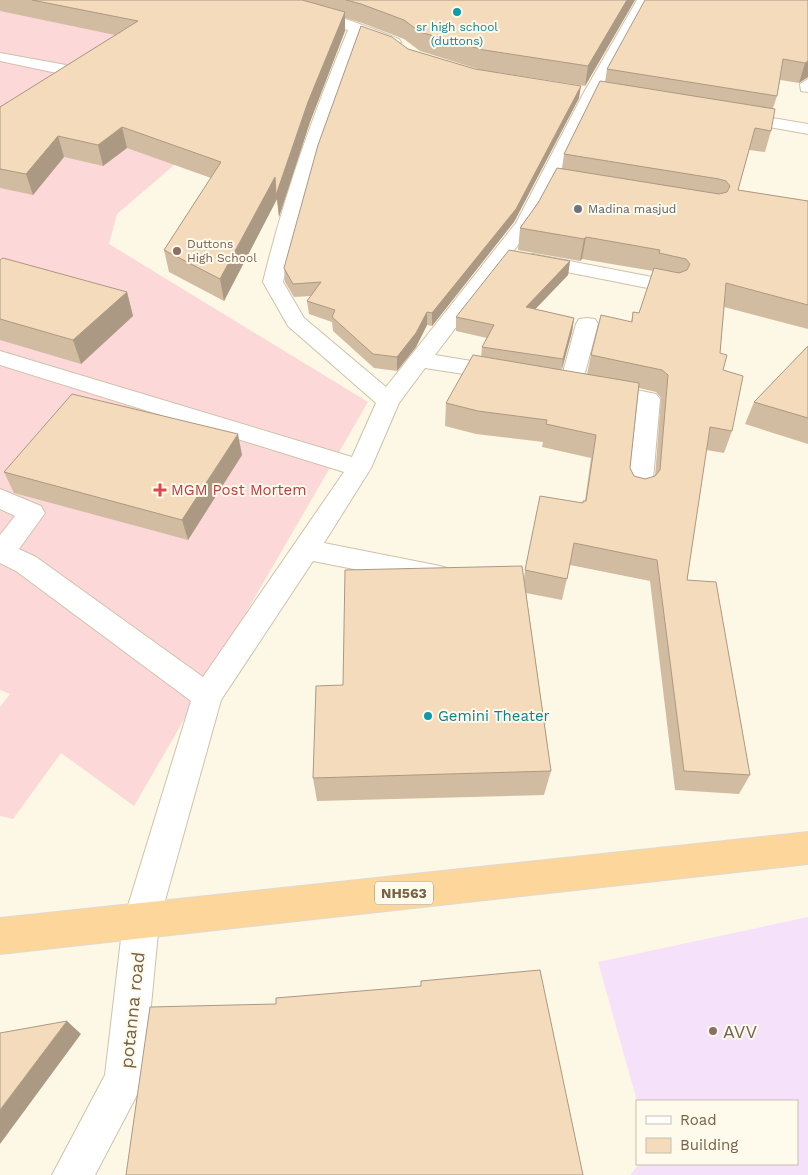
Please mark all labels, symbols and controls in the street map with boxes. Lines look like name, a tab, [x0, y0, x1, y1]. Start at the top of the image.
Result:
marker: sr high school (duttons)	[451, 6, 463, 18]
place label: sr high school (duttons)	[416, 20, 498, 48]
place label: Madina masjud	[588, 202, 676, 216]
marker: Madina masjud	[572, 203, 584, 215]
place label: Duttons High School	[187, 237, 257, 265]
marker: Duttons High School	[171, 245, 183, 257]
place label: MGM Post Mortem	[171, 481, 307, 499]
marker: MGM Post Mortem	[153, 483, 167, 497]
place label: Gemini Theater	[438, 707, 550, 725]
marker: Gemini Theater	[422, 710, 434, 722]
road number: NH563	[375, 881, 433, 904]
street label: potanna road	[115, 951, 149, 1069]
place label: AVV	[723, 1021, 757, 1042]
marker: AVV	[707, 1025, 719, 1037]
legend	[636, 1100, 798, 1165]
text: Road	[680, 1111, 717, 1129]
text: Building	[680, 1136, 738, 1154]

